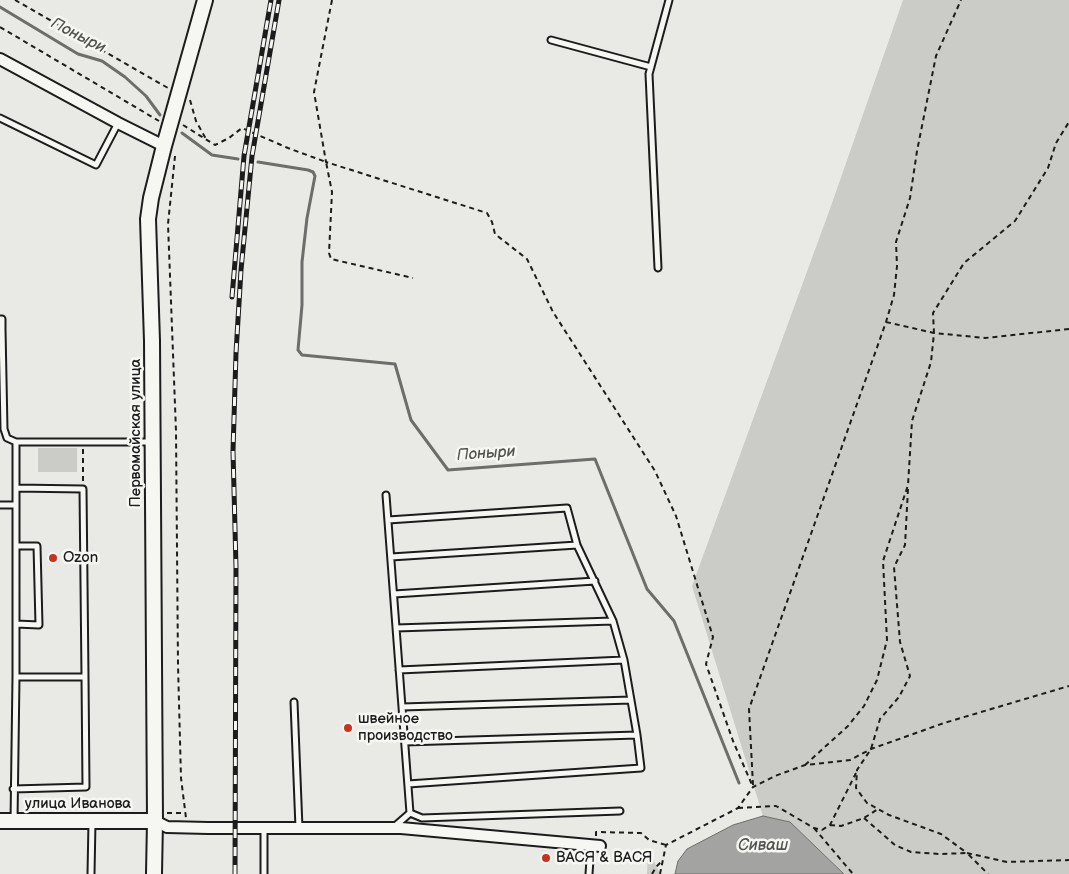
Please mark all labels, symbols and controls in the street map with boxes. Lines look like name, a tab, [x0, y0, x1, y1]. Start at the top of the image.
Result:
water label: Поныри	[47, 14, 109, 58]
street label: Первомайская улица	[127, 359, 145, 507]
water label: Поныри	[456, 442, 516, 466]
place label: Ozon	[63, 549, 98, 567]
marker: Ozon	[47, 552, 59, 564]
place label: швейное производство	[358, 710, 453, 745]
marker: швейное производство	[342, 722, 354, 734]
street label: улица Иванова	[25, 795, 131, 813]
water label: Сиваш	[738, 836, 788, 856]
place label: ВАСЯ & ВАСЯ	[556, 849, 653, 867]
marker: ВАСЯ & ВАСЯ	[540, 852, 552, 864]

